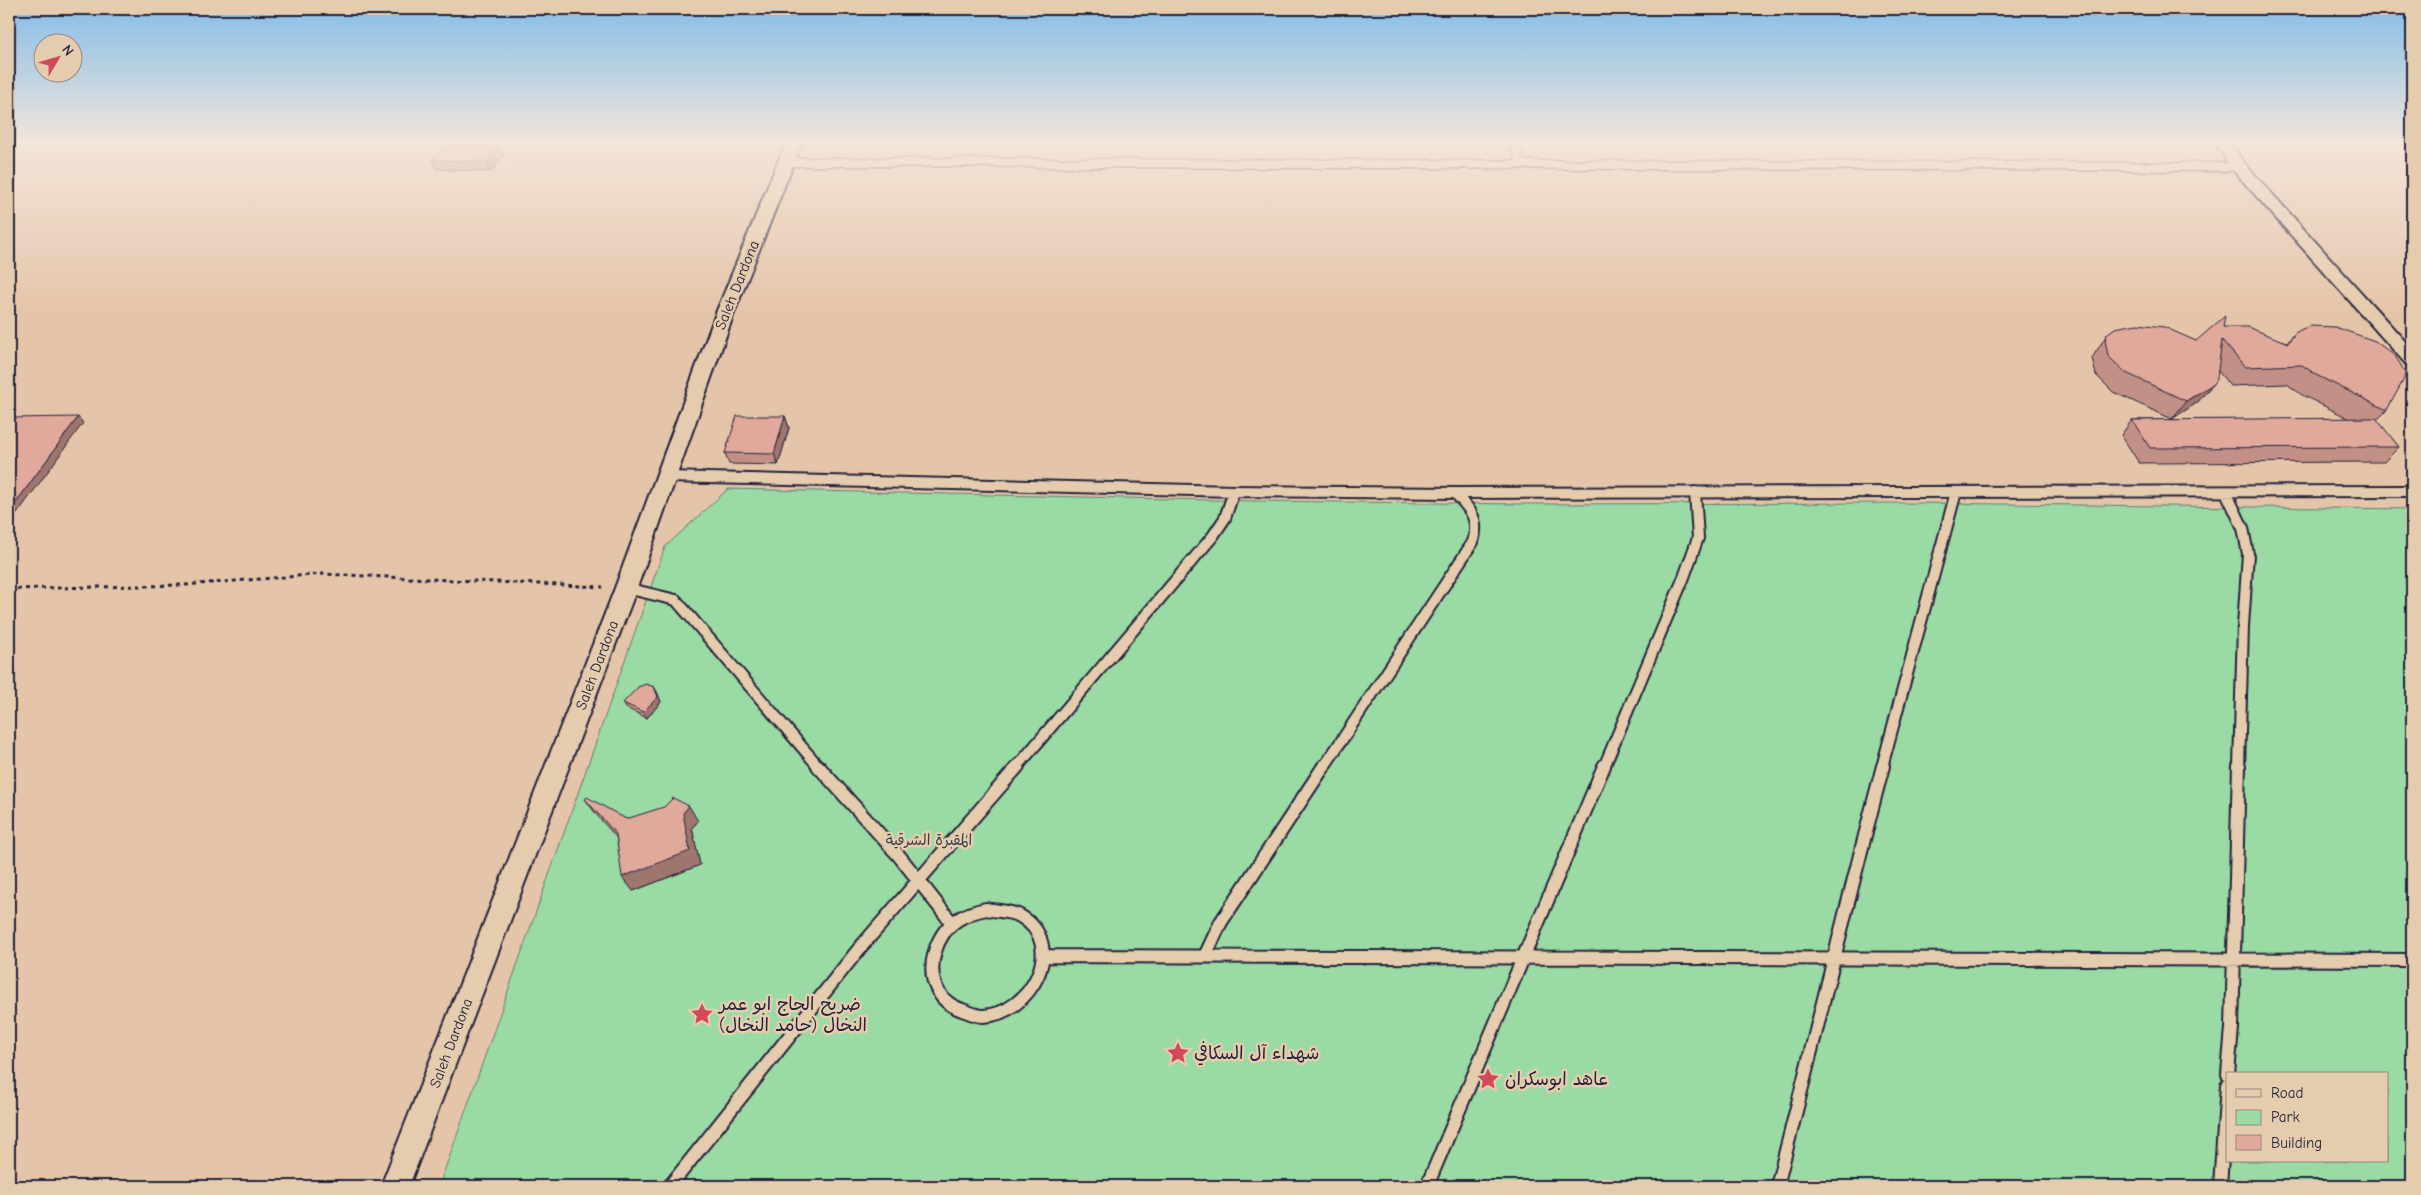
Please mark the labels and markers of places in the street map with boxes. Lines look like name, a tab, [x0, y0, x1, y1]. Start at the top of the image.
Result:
place label: ضريح الحاج ابو عمر النخال (حامد النخال)	[717, 994, 867, 1036]
place icon: ضريح الحاج ابو عمر النخال (حامد النخال)	[689, 1001, 715, 1027]
place icon: شهداء آل السكافي	[1165, 1040, 1191, 1066]
place label: شهداء آل السكافي	[1194, 1041, 1319, 1066]
place icon: عاهد ابوسكران	[1475, 1066, 1501, 1092]
place label: عاهد ابوسكران	[1505, 1069, 1609, 1091]

